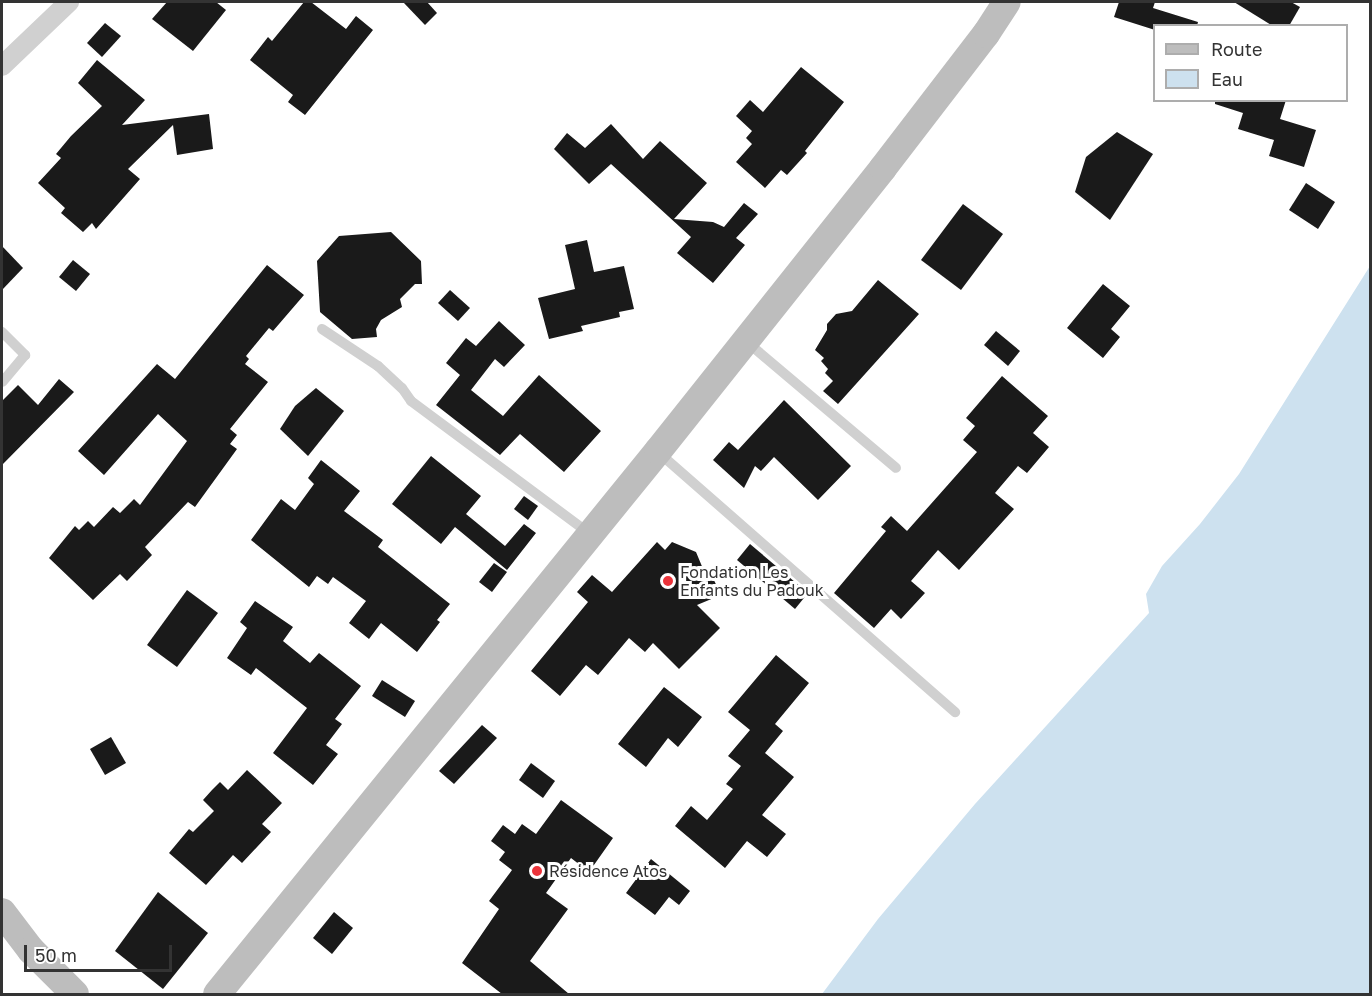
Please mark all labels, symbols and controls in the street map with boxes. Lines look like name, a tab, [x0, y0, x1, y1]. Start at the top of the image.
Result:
legend	[1153, 24, 1348, 102]
text: Route	[1211, 38, 1262, 60]
text: Eau	[1211, 68, 1243, 90]
place label: Fondation Les Enfants du Padouk	[680, 562, 824, 600]
marker: Fondation Les Enfants du Padouk	[661, 574, 675, 588]
place label: Résidence Atos	[549, 861, 667, 881]
marker: Résidence Atos	[530, 864, 544, 878]
scale bar	[27, 933, 176, 971]
text: 50 m	[35, 944, 77, 966]

